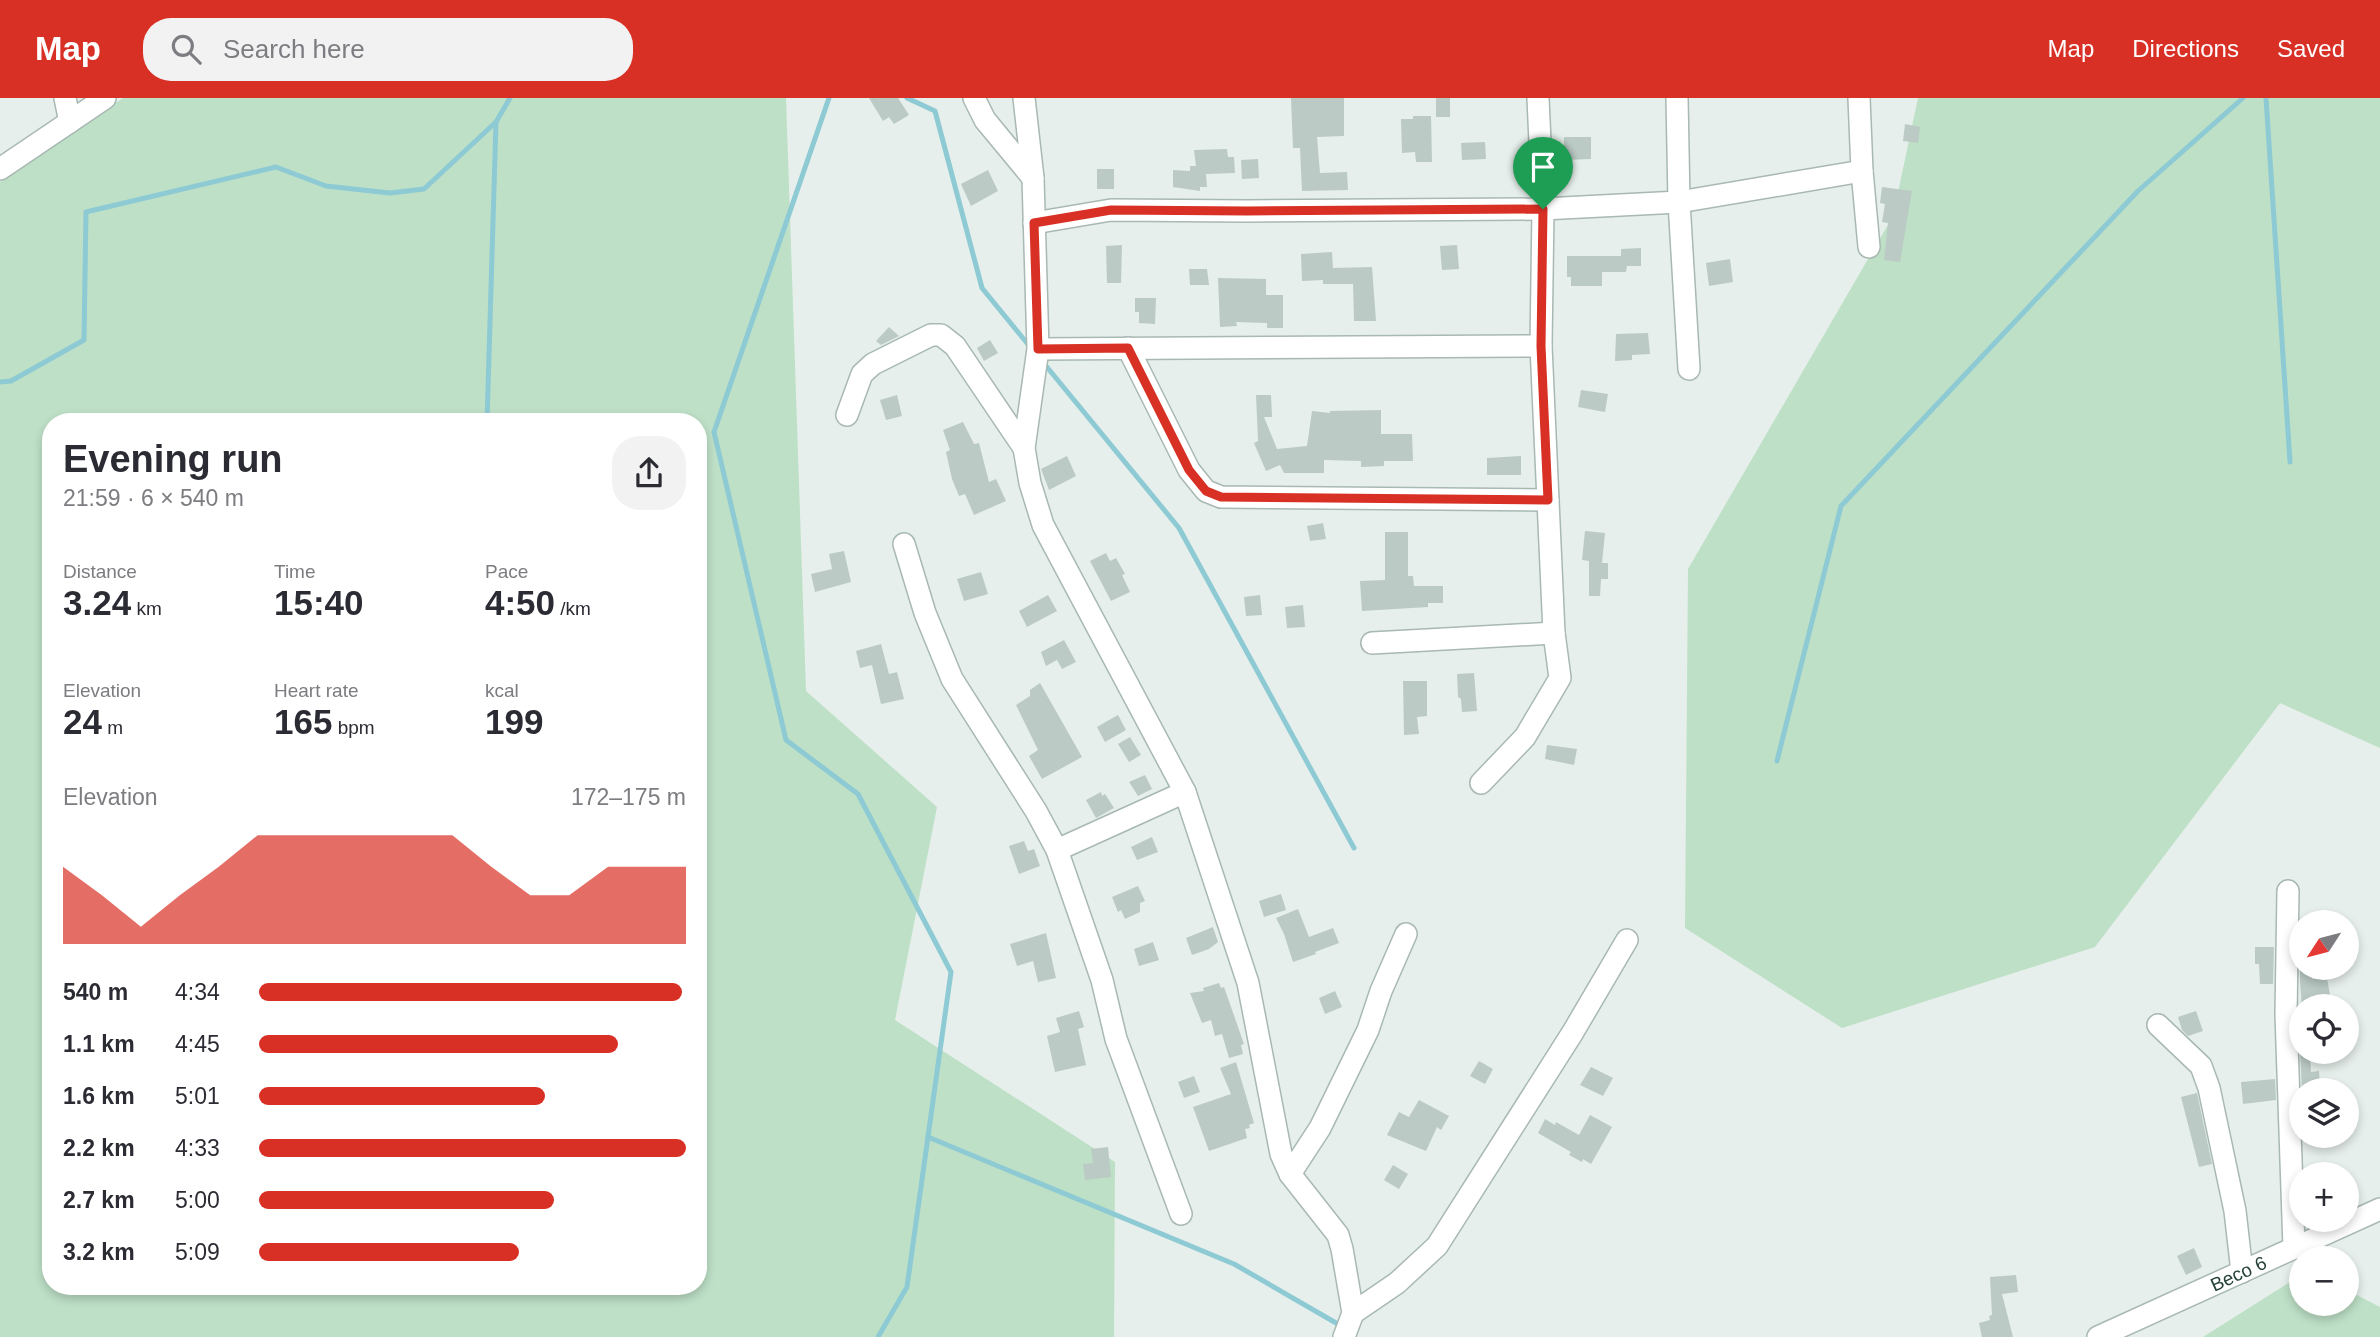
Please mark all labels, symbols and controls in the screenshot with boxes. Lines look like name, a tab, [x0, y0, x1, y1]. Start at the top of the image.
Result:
search box	[143, 18, 633, 81]
text: Map	[35, 30, 101, 67]
icon: search	[167, 30, 205, 68]
text: Search here	[223, 34, 365, 64]
text: Map	[2048, 35, 2094, 62]
text: Directions	[2132, 35, 2239, 62]
text: Saved	[2277, 35, 2345, 62]
pin	[1513, 137, 1573, 209]
icon: arrive	[1524, 148, 1562, 186]
button: share	[612, 436, 686, 510]
text: Evening run	[63, 438, 283, 480]
text: 21:59 · 6 × 540 m	[63, 485, 244, 511]
text: Distance	[63, 561, 137, 582]
text: Time	[274, 561, 316, 582]
text: Pace	[485, 561, 528, 582]
text: 3.24	[63, 583, 131, 622]
text: 15:40	[274, 583, 364, 622]
text: 4:50	[485, 583, 555, 622]
text: km	[131, 598, 162, 619]
text: /km	[555, 598, 591, 619]
text: Elevation	[63, 680, 141, 701]
text: Heart rate	[274, 680, 358, 701]
text: kcal	[485, 680, 519, 701]
text: 24	[63, 702, 102, 741]
text: 165	[274, 702, 332, 741]
text: 199	[485, 702, 543, 741]
text: m	[102, 717, 123, 738]
text: bpm	[332, 717, 375, 738]
text: Elevation	[63, 784, 158, 810]
text: 172–175 m	[571, 784, 686, 810]
north arrow	[2289, 910, 2359, 980]
map controls	[2289, 910, 2359, 1316]
text: 540 m	[63, 979, 128, 1005]
text: 4:34	[175, 979, 220, 1005]
button: locate	[2289, 994, 2359, 1064]
text: 1.1 km	[63, 1031, 135, 1057]
text: 4:45	[175, 1031, 220, 1057]
button: layers	[2289, 1078, 2359, 1148]
text: 1.6 km	[63, 1083, 135, 1109]
text: 5:01	[175, 1083, 220, 1109]
text: 2.2 km	[63, 1135, 135, 1161]
text: 4:33	[175, 1135, 220, 1161]
button: +	[2289, 1162, 2359, 1232]
text: 2.7 km	[63, 1187, 135, 1213]
text: 5:00	[175, 1187, 220, 1213]
text: 3.2 km	[63, 1239, 135, 1265]
text: 5:09	[175, 1239, 220, 1265]
button: −	[2289, 1246, 2359, 1316]
street label: Beco 6	[2207, 1252, 2270, 1296]

